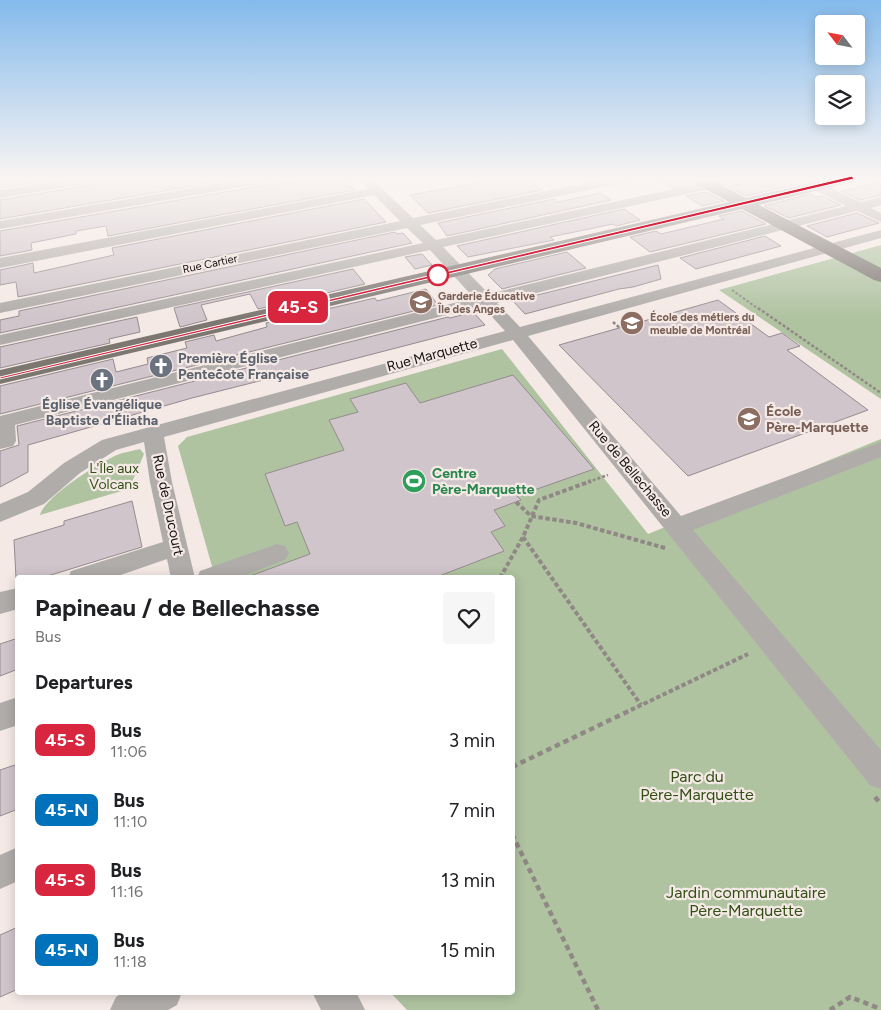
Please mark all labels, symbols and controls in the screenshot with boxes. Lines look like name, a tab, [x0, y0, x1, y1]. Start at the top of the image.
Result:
north arrow	[815, 15, 865, 65]
map controls	[815, 15, 865, 125]
button: layers	[815, 75, 865, 125]
street label: Rue Cartier	[182, 252, 239, 276]
unlabelled marker	[427, 264, 449, 286]
school or university icon: Garderie Éducative Île des Anges	[408, 289, 434, 315]
place label: Garderie Éducative Île des Anges	[437, 289, 535, 316]
line badge: 45-S	[263, 291, 333, 323]
text: 45-S	[278, 296, 318, 318]
school or university icon: École des métiers du meuble de Montréal	[619, 310, 645, 336]
place label: École des métiers du meuble de Montréal	[650, 310, 755, 337]
street label: Rue Marquette	[385, 335, 480, 375]
place label: Première Église Penteĉote Française	[178, 350, 309, 383]
church icon: Première Église Penteĉote Française	[148, 353, 174, 379]
church icon: Église Évangélique Baptiste d'Éliatha	[89, 367, 115, 393]
place label: Église Évangélique Baptiste d'Éliatha	[42, 396, 162, 429]
place label: École Père-Marquette	[766, 403, 869, 436]
school or university icon: École Père-Marquette	[736, 406, 762, 432]
street label: Rue de Bellechasse	[585, 417, 675, 521]
street label: Rue de Drucourt	[149, 453, 187, 557]
park label: L'Île aux Volcans	[89, 460, 139, 493]
place label: Centre Père-Marquette	[432, 465, 535, 498]
sports icon: Centre Père-Marquette	[401, 468, 427, 494]
button: heart	[443, 592, 495, 644]
text: Papineau / de Bellechasse	[35, 593, 319, 622]
text: Bus	[35, 627, 61, 646]
text: Departures	[35, 671, 133, 694]
text: Bus	[110, 719, 141, 742]
text: 45-S	[45, 729, 85, 751]
text: 3 min	[449, 729, 495, 752]
text: 11:06	[110, 742, 147, 761]
park label: Parc du Père-Marquette	[640, 767, 754, 804]
text: Bus	[113, 789, 144, 812]
text: 45-N	[45, 799, 88, 821]
text: 7 min	[449, 799, 495, 822]
text: 11:10	[113, 812, 147, 831]
text: Bus	[110, 859, 141, 882]
text: 45-S	[45, 869, 85, 891]
text: 13 min	[441, 869, 495, 892]
text: 11:16	[110, 882, 143, 901]
park label: Jardin communautaire Père-Marquette	[666, 883, 826, 920]
text: Bus	[113, 929, 144, 952]
text: 45-N	[45, 939, 88, 961]
text: 15 min	[440, 939, 495, 962]
text: 11:18	[113, 952, 147, 971]

